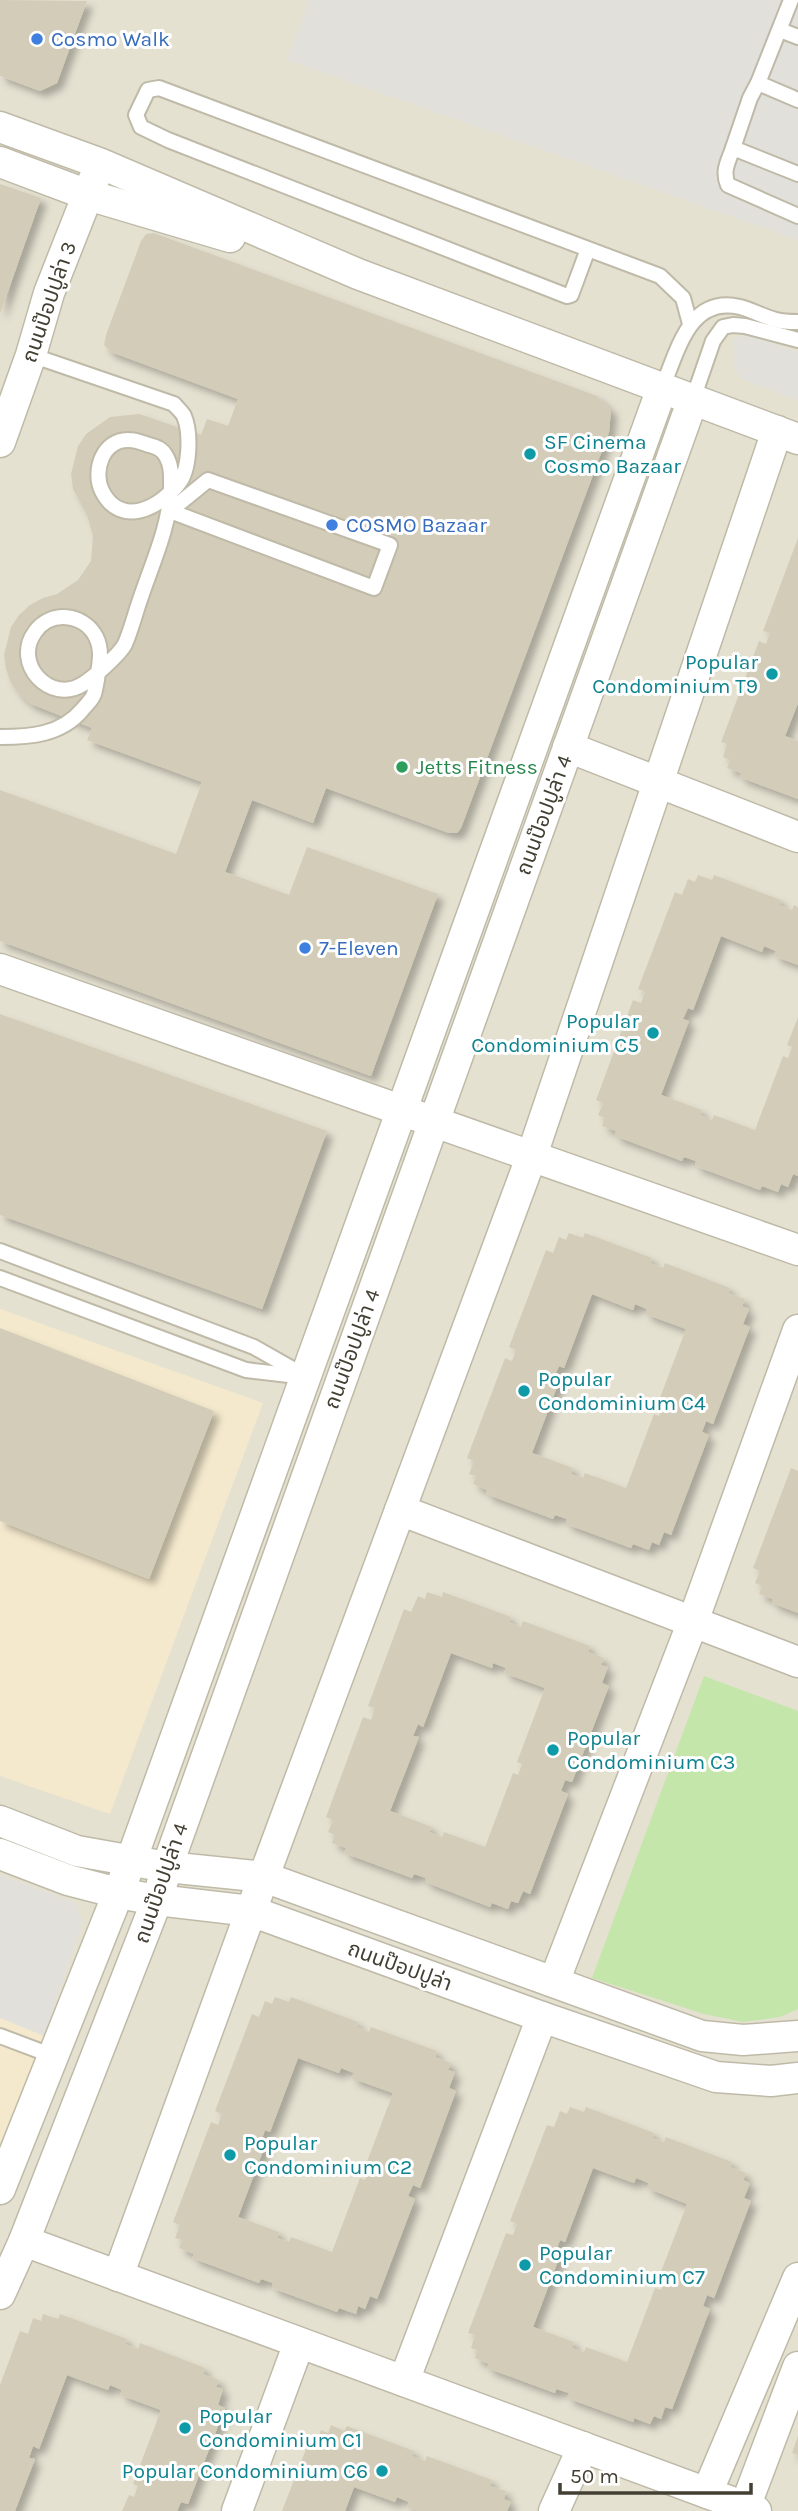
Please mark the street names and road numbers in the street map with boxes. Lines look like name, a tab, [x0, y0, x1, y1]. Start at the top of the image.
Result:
street label: ถนนป๊อปปูล่า 3	[17, 238, 82, 366]
street label: ถนนป๊อปปูล่า 4	[511, 752, 578, 879]
street label: ถนนป๊อปปูล่า 4	[319, 1286, 386, 1413]
street label: ถนนป๊อปปูล่า 4	[129, 1819, 194, 1947]
street label: ถนนป๊อปปูล่า	[344, 1936, 455, 1997]

